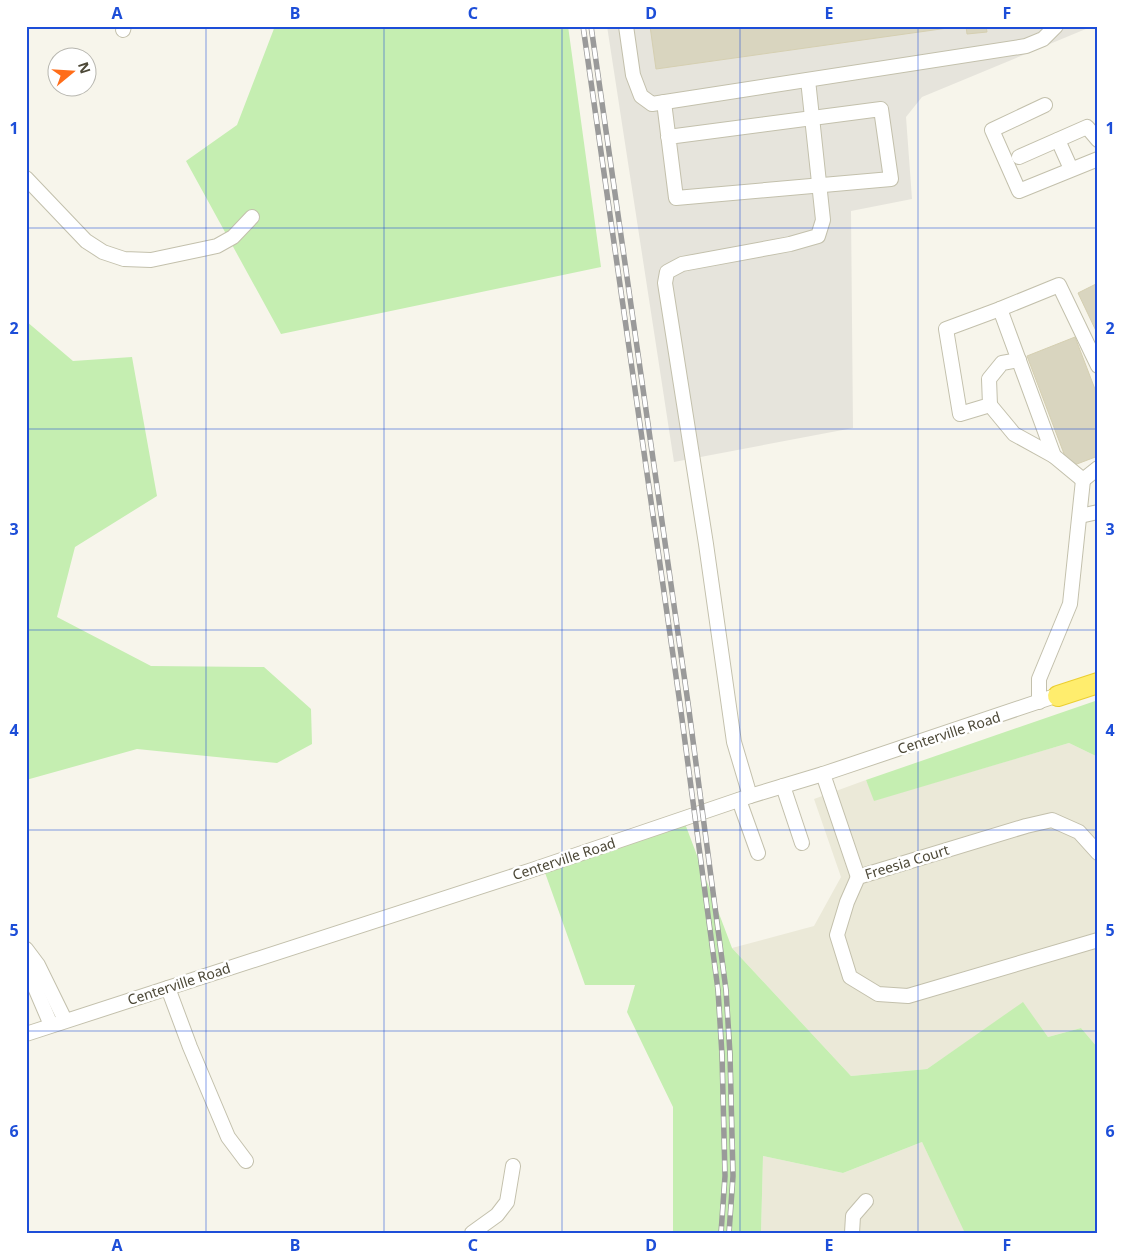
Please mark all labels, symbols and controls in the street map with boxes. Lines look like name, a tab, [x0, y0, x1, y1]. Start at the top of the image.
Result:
text: A	[111, 2, 123, 24]
text: B	[290, 2, 300, 24]
text: C	[468, 2, 478, 24]
text: D	[645, 2, 657, 24]
text: E	[825, 2, 834, 24]
text: F	[1003, 2, 1011, 24]
north arrow	[48, 48, 98, 98]
text: N	[74, 59, 96, 76]
text: 1	[9, 117, 19, 139]
text: 1	[1105, 117, 1115, 139]
text: 2	[9, 317, 19, 339]
text: 2	[1105, 317, 1115, 339]
text: 3	[9, 518, 19, 540]
text: 3	[1105, 518, 1115, 540]
street label: Centerville Road	[895, 707, 1003, 758]
text: 4	[9, 719, 19, 741]
text: 4	[1105, 719, 1115, 741]
street label: Centerville Road	[510, 833, 618, 884]
street label: Freesia Court	[862, 840, 951, 883]
text: 5	[9, 919, 19, 941]
text: 5	[1105, 919, 1115, 941]
street label: Centerville Road	[125, 958, 233, 1009]
text: 6	[9, 1120, 19, 1142]
text: 6	[1105, 1120, 1115, 1142]
text: A	[111, 1234, 123, 1256]
text: B	[290, 1234, 300, 1256]
text: C	[468, 1234, 478, 1256]
text: D	[645, 1234, 657, 1256]
text: E	[825, 1234, 834, 1256]
text: F	[1003, 1234, 1011, 1256]

